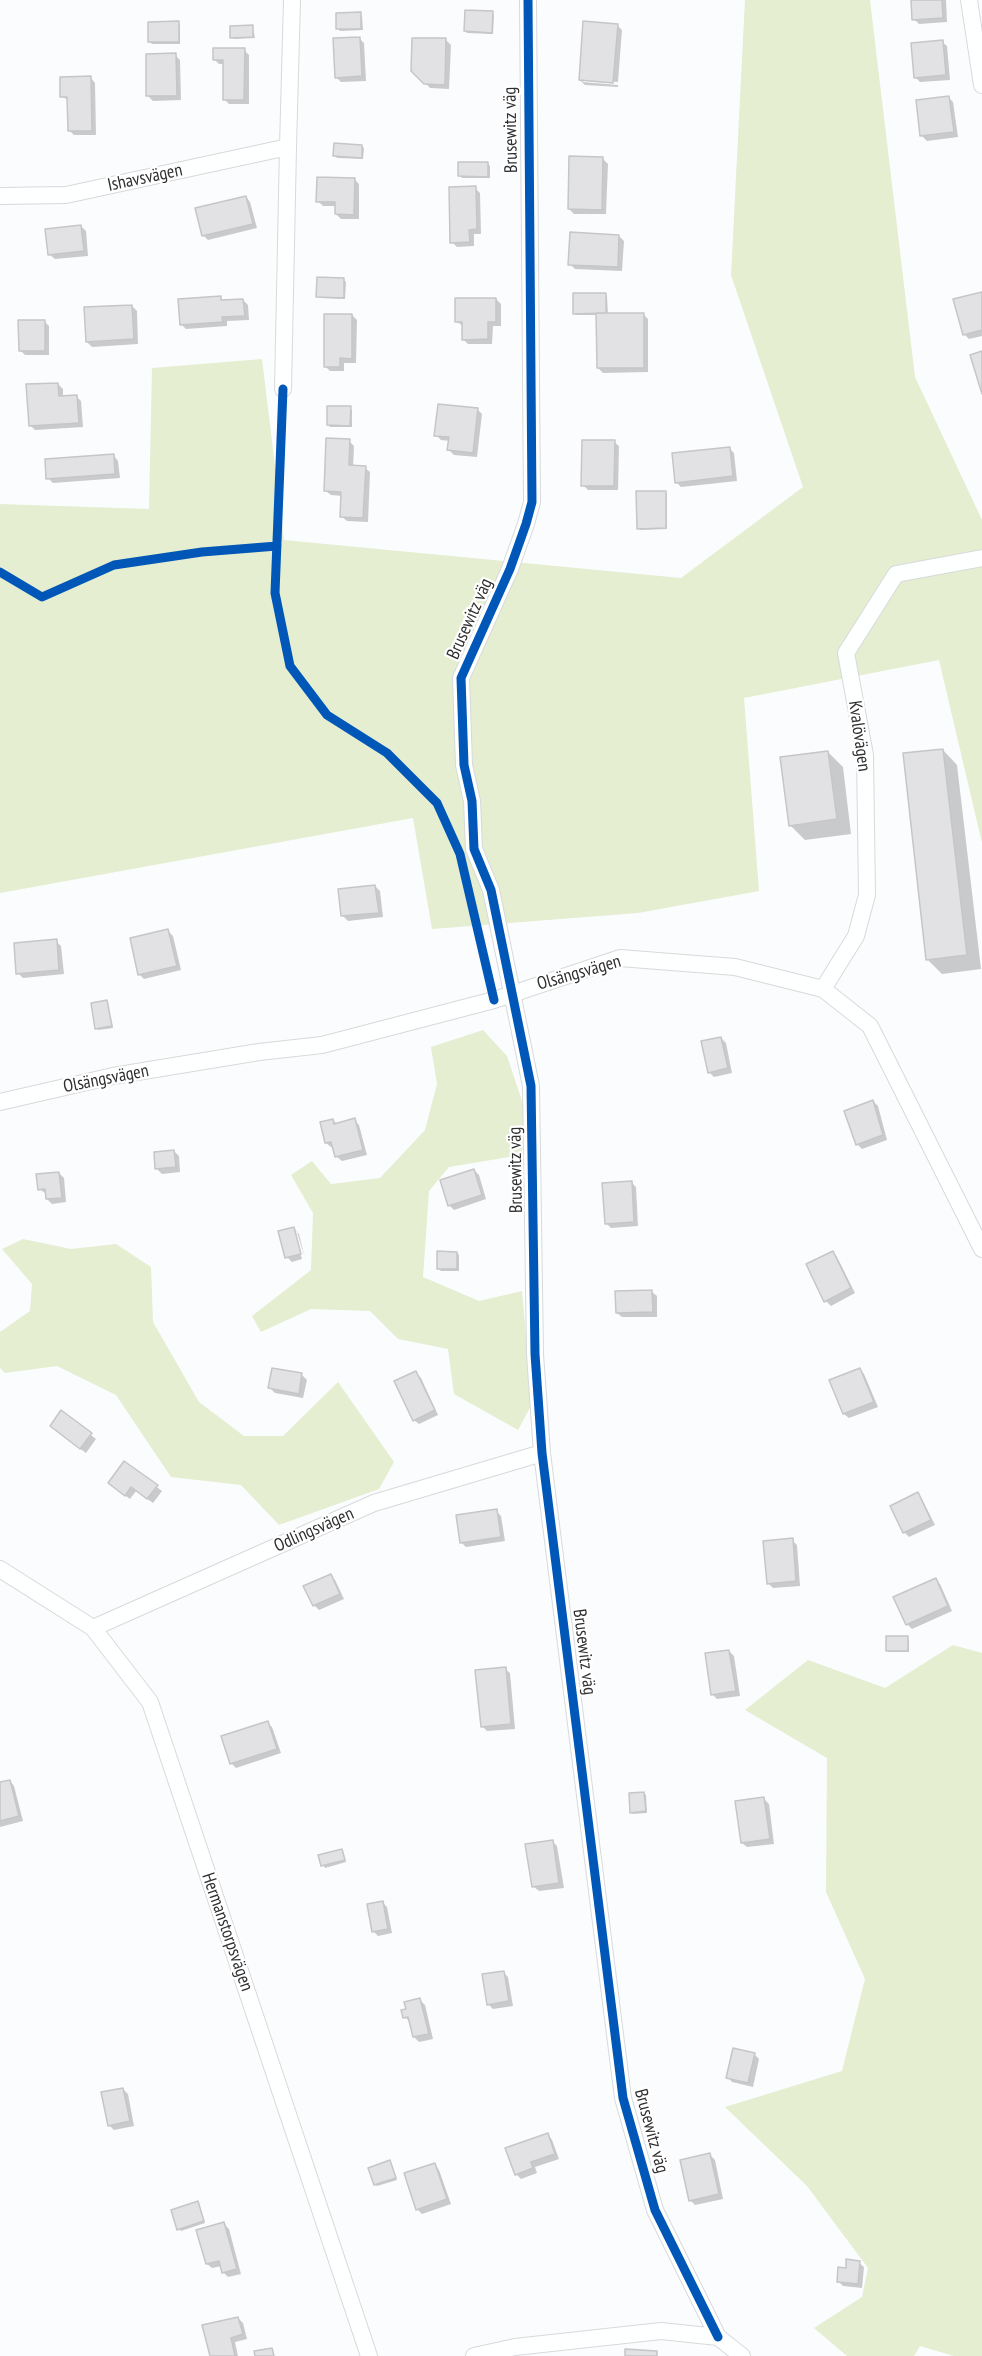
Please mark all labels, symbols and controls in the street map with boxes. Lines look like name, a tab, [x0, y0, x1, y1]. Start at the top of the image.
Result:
street label: Brusewitz väg	[499, 87, 523, 173]
street label: Ishavsvägen	[106, 160, 184, 196]
street label: Brusewitz väg	[443, 575, 497, 663]
street label: Kvalövägen	[843, 699, 875, 773]
street label: Olsängsvägen	[534, 951, 624, 995]
street label: Olsängsvägen	[62, 1060, 150, 1098]
street label: Brusewitz väg	[504, 1127, 528, 1213]
street label: Odlingsvägen	[271, 1503, 357, 1557]
street label: Brusewitz väg	[568, 1608, 600, 1696]
street label: Hermanstorpsvägen	[197, 1870, 257, 1994]
street label: Brusewitz väg	[629, 2087, 673, 2175]

